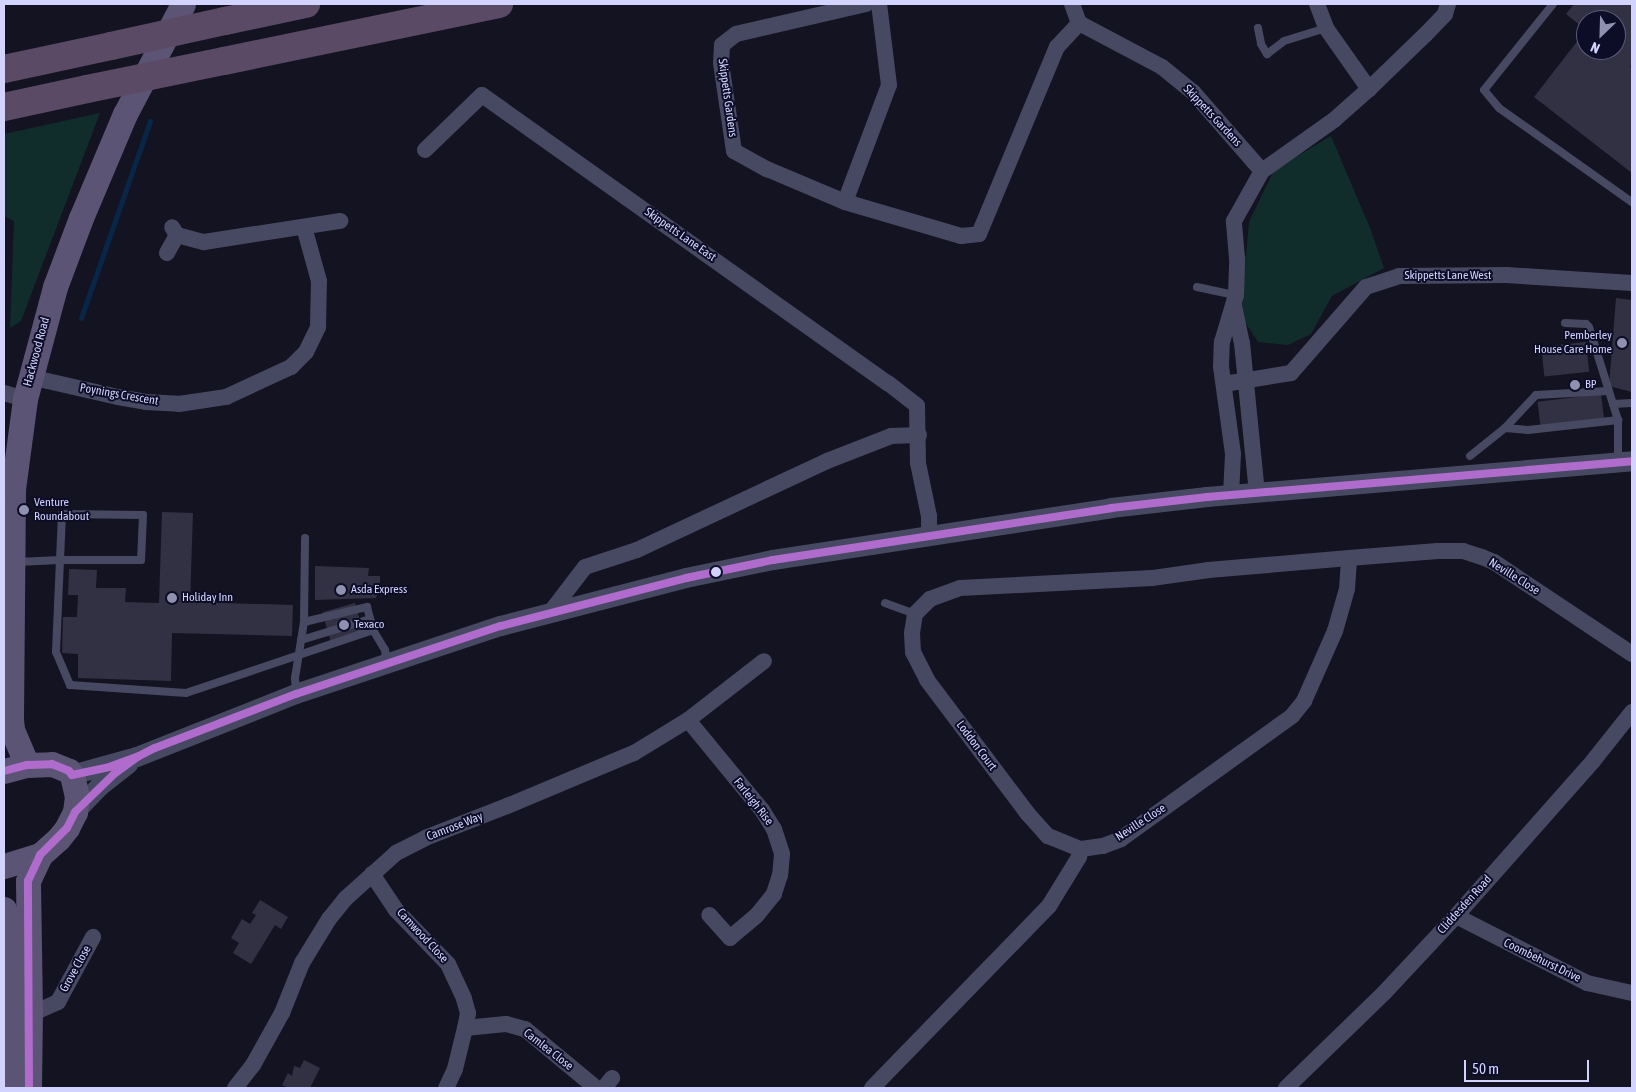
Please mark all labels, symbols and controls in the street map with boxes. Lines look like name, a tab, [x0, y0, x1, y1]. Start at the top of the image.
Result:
north arrow	[1576, 10, 1626, 60]
text: N	[1588, 39, 1602, 57]
street label: Skippetts Gardens	[714, 58, 740, 138]
street label: Skippetts Gardens	[1180, 82, 1244, 150]
street label: Skippetts Lane East	[642, 205, 718, 265]
street label: Skippetts Lane West	[1405, 269, 1491, 283]
street label: Hackwood Road	[21, 316, 53, 388]
place label: Pemberley House Care Home	[1534, 329, 1612, 357]
marker: Pemberley House Care Home	[1616, 337, 1628, 349]
place label: BP	[1585, 378, 1597, 392]
marker: BP	[1569, 379, 1581, 391]
street label: Poynings Crescent	[79, 381, 159, 409]
place label: Venture Roundabout	[34, 496, 89, 524]
marker: Venture Roundabout	[18, 504, 30, 516]
street label: Neville Close	[1486, 556, 1542, 598]
unlabelled marker	[711, 567, 721, 577]
place label: Asda Express	[351, 583, 407, 597]
marker: Asda Express	[335, 584, 347, 596]
place label: Holiday Inn	[182, 591, 233, 605]
marker: Holiday Inn	[166, 592, 178, 604]
place label: Texaco	[354, 618, 384, 632]
marker: Texaco	[338, 619, 350, 631]
street label: Loddon Court	[953, 718, 999, 774]
street label: Farleigh Rise	[730, 775, 776, 829]
street label: Neville Close	[1113, 801, 1169, 845]
street label: Camrose Way	[425, 810, 485, 844]
street label: Cliddesden Road	[1435, 873, 1495, 937]
street label: Camwood Close	[393, 906, 451, 966]
street label: Coombehurst Drive	[1501, 936, 1583, 986]
street label: Grove Close	[57, 943, 95, 995]
street label: Camlea Close	[520, 1026, 576, 1074]
scale bar	[1466, 1050, 1591, 1082]
text: 50 m	[1472, 1060, 1499, 1077]

